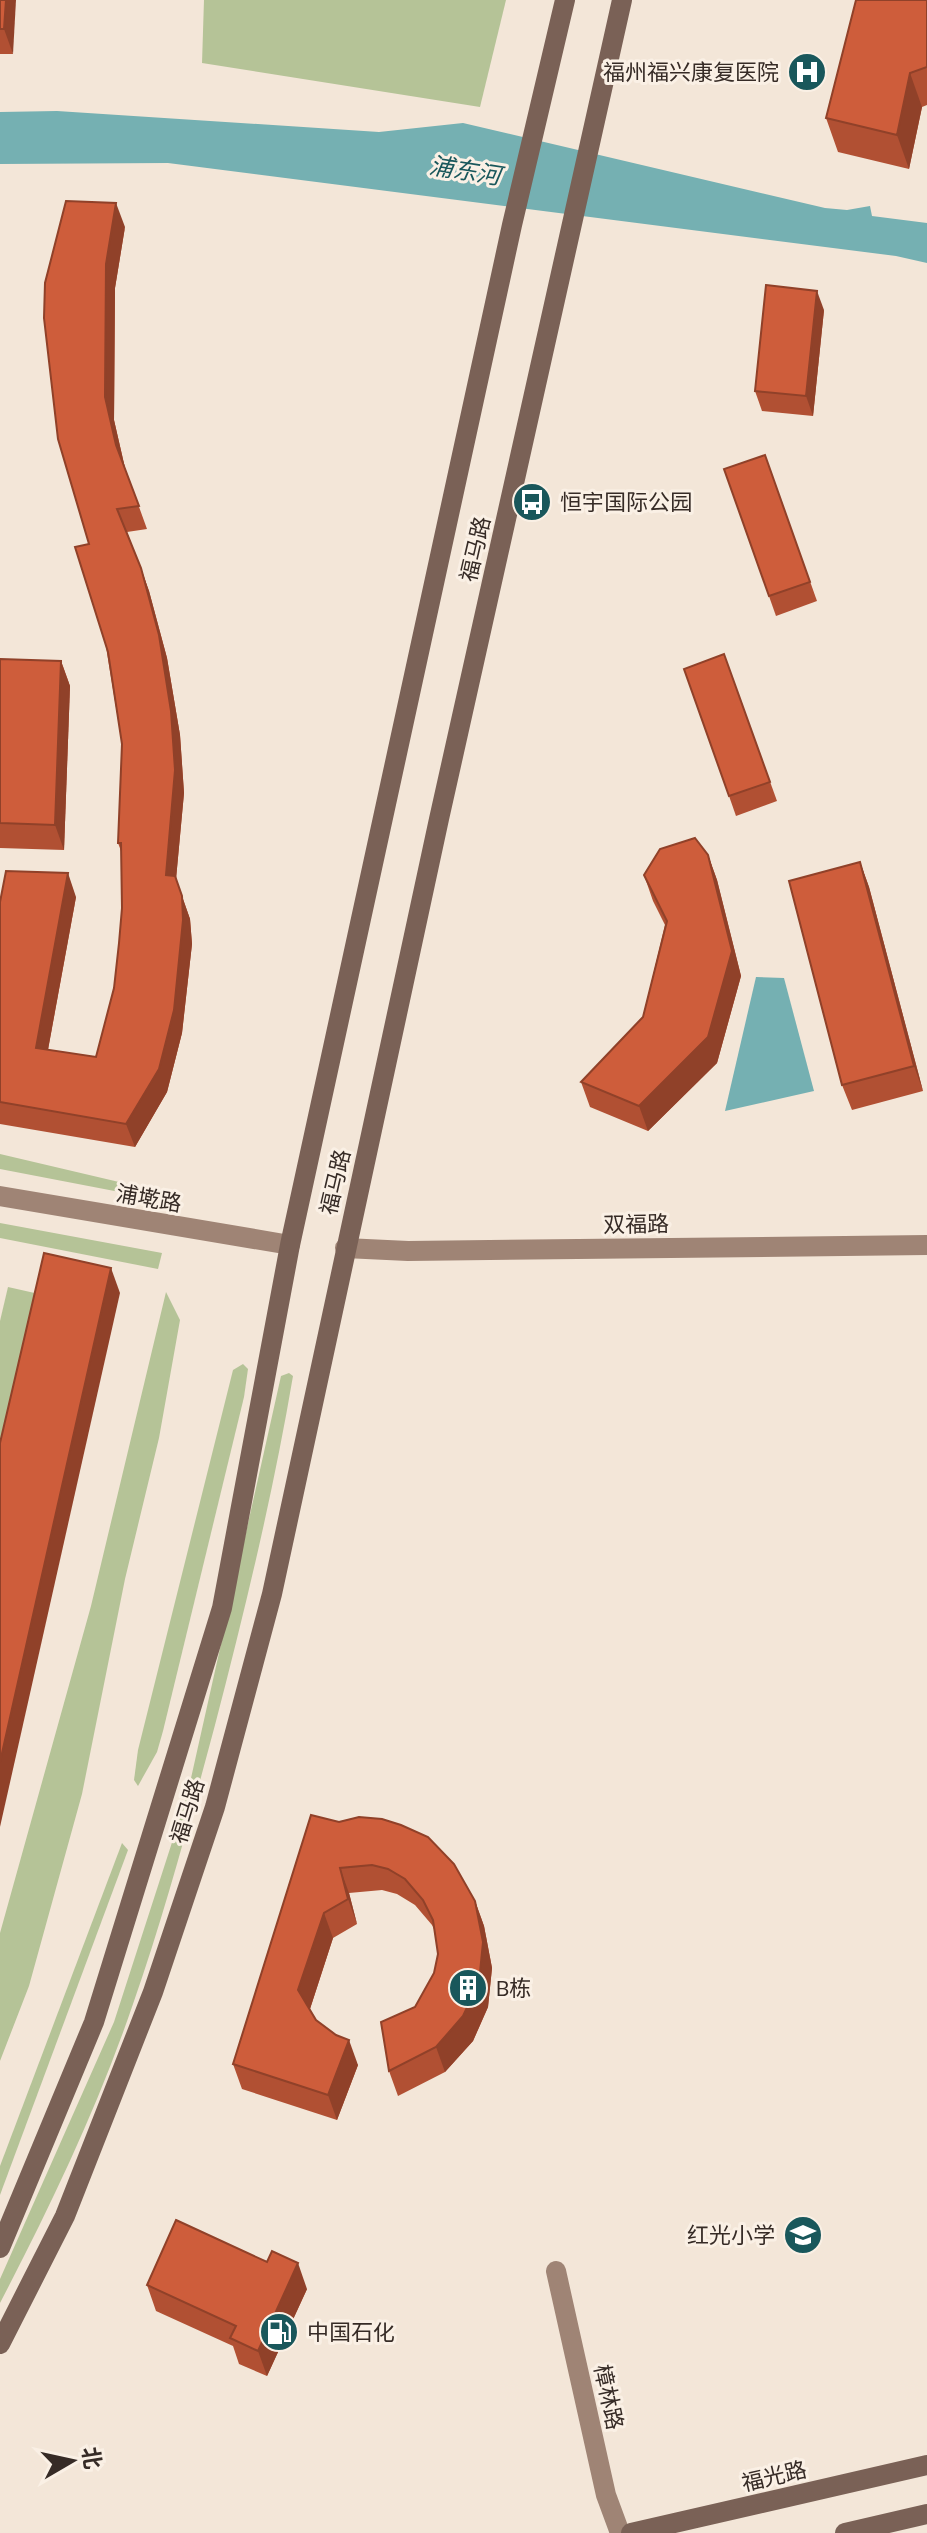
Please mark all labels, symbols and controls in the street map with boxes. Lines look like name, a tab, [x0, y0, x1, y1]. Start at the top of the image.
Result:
hospital icon: 福州福兴康复医院	[786, 51, 828, 93]
place label: 福州福兴康复医院	[603, 58, 779, 87]
water label: 浦东河	[427, 150, 507, 192]
bus stop icon: 恒宇国际公园	[511, 481, 553, 523]
place label: 恒宇国际公园	[560, 488, 692, 517]
street label: 福马路	[454, 514, 497, 585]
street label: 福马路	[314, 1147, 357, 1218]
street label: 浦墘路	[114, 1178, 184, 1219]
street label: 双福路	[603, 1209, 669, 1240]
street label: 福马路	[164, 1775, 211, 1847]
building icon: B栋	[447, 1967, 489, 2009]
place label: B栋	[496, 1974, 531, 2003]
school or university icon: 红光小学	[782, 2214, 824, 2256]
place label: 红光小学	[687, 2221, 775, 2250]
fuel station icon: 中国石化	[258, 2311, 300, 2353]
place label: 中国石化	[307, 2318, 395, 2347]
street label: 樟林路	[587, 2362, 630, 2432]
north arrow	[32, 2421, 112, 2501]
text: 北	[75, 2445, 107, 2471]
street label: 福光路	[739, 2455, 810, 2498]

